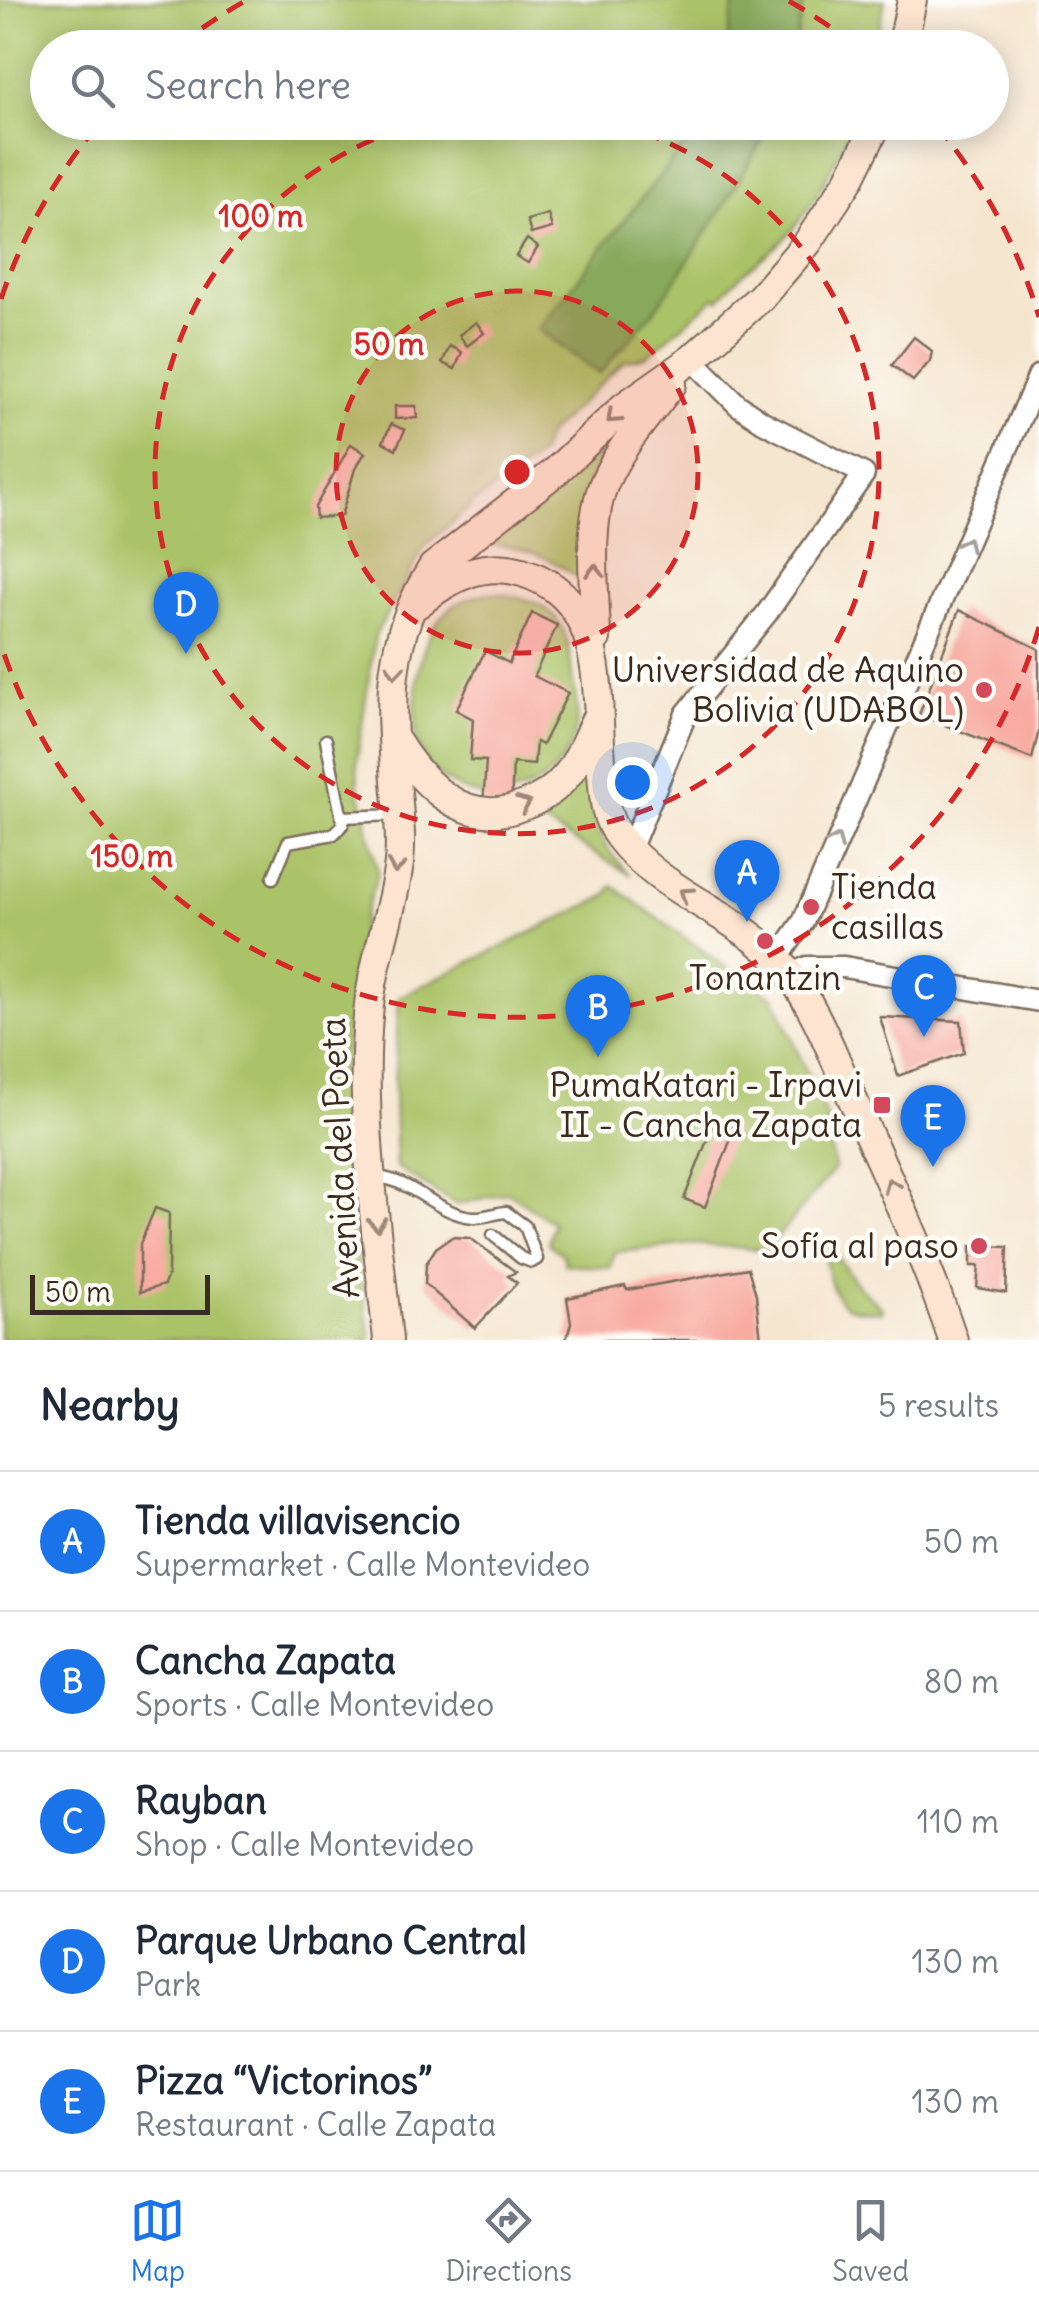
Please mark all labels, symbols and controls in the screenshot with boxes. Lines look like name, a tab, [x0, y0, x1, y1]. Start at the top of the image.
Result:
search box	[30, 30, 1009, 140]
icon: search	[65, 58, 120, 113]
text: Search here	[145, 62, 351, 109]
text: 100 m	[219, 197, 303, 235]
text: 50 m	[354, 325, 424, 363]
one-way arrow	[606, 405, 625, 423]
centre of rings	[499, 454, 535, 490]
one-way arrow	[954, 536, 974, 554]
one-way arrow	[584, 562, 606, 578]
pin: D	[154, 572, 218, 654]
place label: Universidad de Aquino Bolivia (UDABOL)	[611, 647, 964, 731]
one-way arrow	[384, 663, 406, 679]
marker: Universidad de Aquino Bolivia (UDABOL)	[973, 679, 995, 701]
your location	[607, 757, 658, 808]
one-way arrow	[514, 796, 532, 816]
one-way arrow	[824, 833, 844, 851]
text: 150 m	[91, 837, 173, 875]
pin: A	[714, 840, 780, 922]
one-way arrow	[387, 859, 408, 875]
place label: Tienda casillas	[831, 864, 944, 948]
one-way arrow	[678, 888, 697, 906]
marker: Tienda casillas	[800, 896, 822, 918]
marker: Tonantzin	[754, 930, 776, 952]
pin: C	[892, 954, 956, 1037]
place label: Tonantzin	[689, 955, 841, 999]
pin: B	[566, 974, 630, 1057]
street label: Avenida del Poeta	[310, 1017, 368, 1300]
place label: PumaKatari - Irpavi II - Cancha Zapata	[549, 1062, 862, 1146]
pin: E	[900, 1084, 966, 1167]
marker: PumaKatari - Irpavi II - Cancha Zapata	[871, 1094, 893, 1116]
one-way arrow	[883, 1177, 903, 1195]
one-way arrow	[366, 1216, 387, 1232]
place label: Sofía al paso	[761, 1223, 959, 1267]
marker: Sofía al paso	[968, 1235, 990, 1257]
scale bar	[30, 1270, 210, 1314]
text: 50 m	[45, 1274, 111, 1310]
text: Nearby	[40, 1379, 179, 1431]
text: 5 results	[878, 1385, 999, 1426]
text: Tienda villavisencio	[135, 1497, 461, 1544]
text: A	[62, 1521, 83, 1562]
text: 50 m	[924, 1521, 999, 1562]
text: Supermarket · Calle Montevideo	[135, 1544, 590, 1585]
text: Cancha Zapata	[135, 1637, 396, 1684]
text: B	[62, 1661, 83, 1702]
text: 80 m	[924, 1661, 999, 1702]
text: Sports · Calle Montevideo	[135, 1684, 494, 1725]
text: Rayban	[135, 1777, 267, 1824]
text: C	[62, 1801, 83, 1842]
text: 110 m	[917, 1801, 999, 1842]
text: Shop · Calle Montevideo	[135, 1824, 474, 1865]
text: Parque Urbano Central	[135, 1917, 527, 1964]
text: D	[61, 1941, 84, 1982]
text: 130 m	[911, 1941, 999, 1982]
text: Park	[135, 1964, 201, 2005]
text: Pizza “Victorinos”	[135, 2057, 433, 2104]
text: E	[63, 2081, 82, 2122]
text: 130 m	[911, 2081, 999, 2122]
text: Restaurant · Calle Zapata	[135, 2104, 496, 2145]
tab: Map	[130, 2193, 185, 2289]
tab: Directions	[445, 2193, 572, 2289]
tab: Saved	[832, 2193, 909, 2289]

